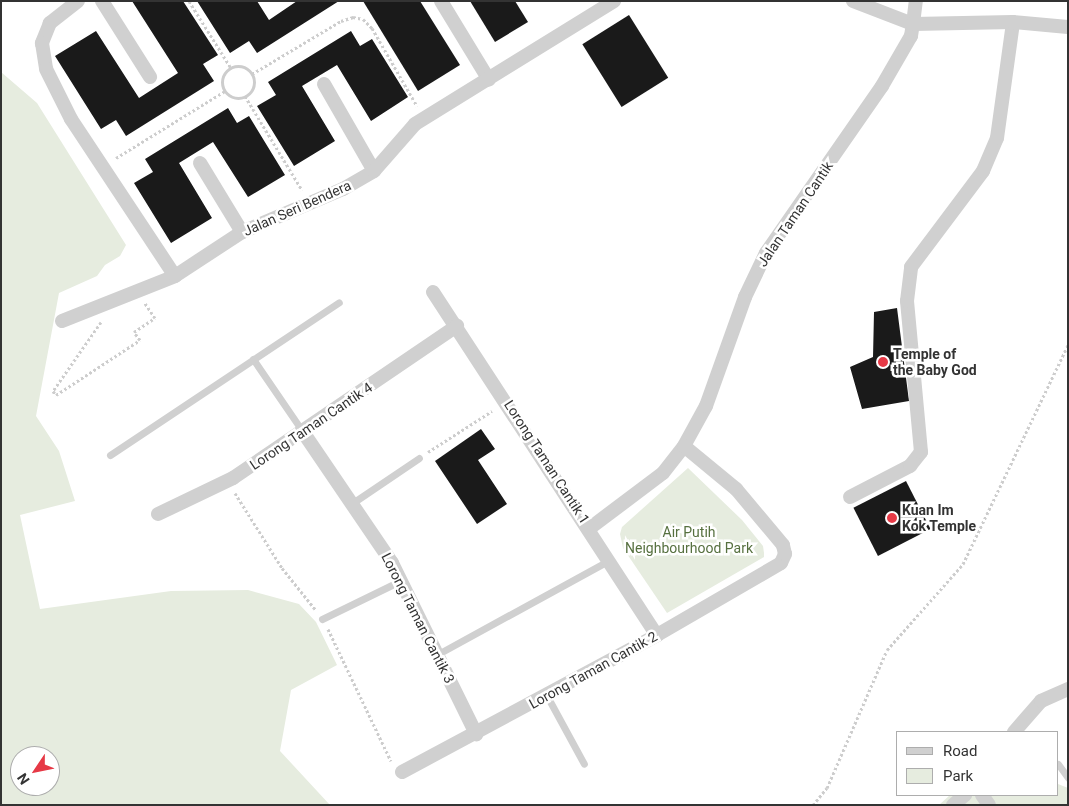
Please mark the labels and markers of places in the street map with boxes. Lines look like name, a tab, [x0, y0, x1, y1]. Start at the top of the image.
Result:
place label: Temple of the Baby God	[893, 346, 977, 378]
marker: Temple of the Baby God	[877, 356, 889, 368]
place label: Kuan Im Kok Temple	[902, 502, 976, 534]
marker: Kuan Im Kok Temple	[886, 512, 898, 524]

